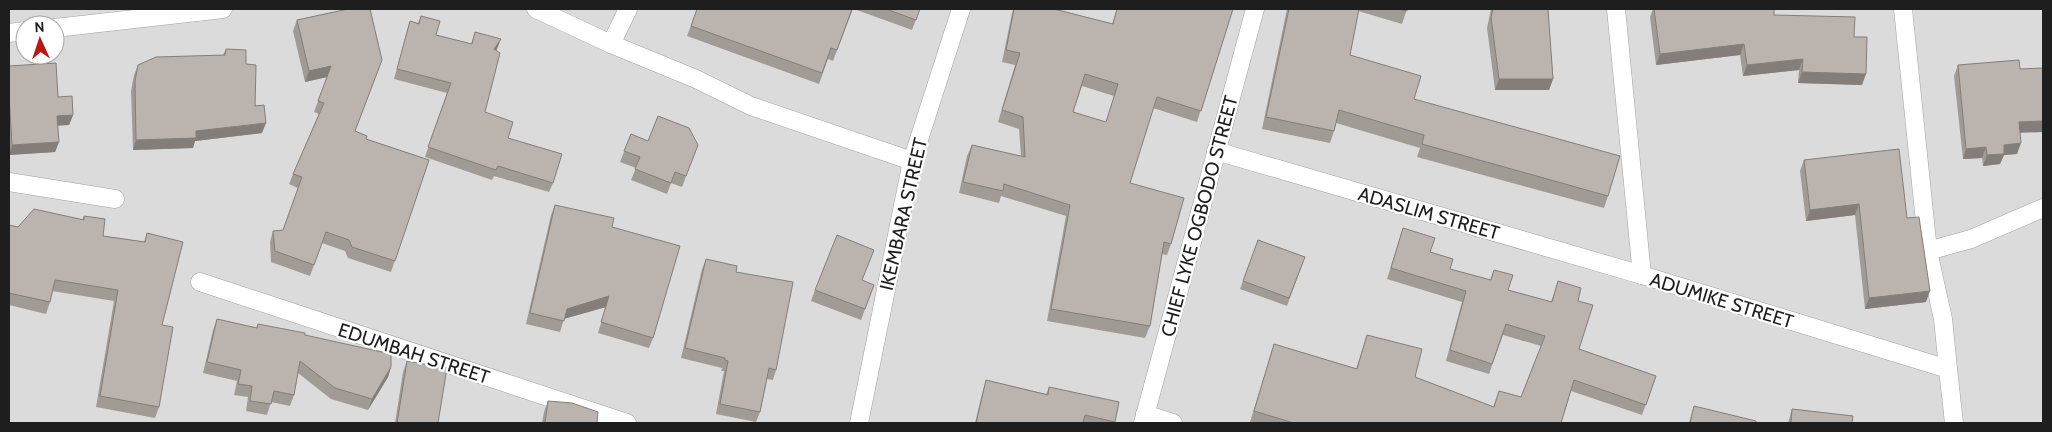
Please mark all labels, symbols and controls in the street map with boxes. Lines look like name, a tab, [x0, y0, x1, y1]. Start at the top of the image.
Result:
north arrow	[15, 15, 65, 65]
text: N	[34, 18, 45, 36]
street label: CHIEF LYKE OGBODO STREET	[1156, 93, 1243, 339]
street label: IKEMBARA STREET	[875, 136, 932, 293]
street label: ADASLIM STREET	[1356, 182, 1502, 245]
street label: ADUMIKE STREET	[1647, 268, 1796, 333]
street label: EDUMBAH STREET	[335, 318, 492, 389]

